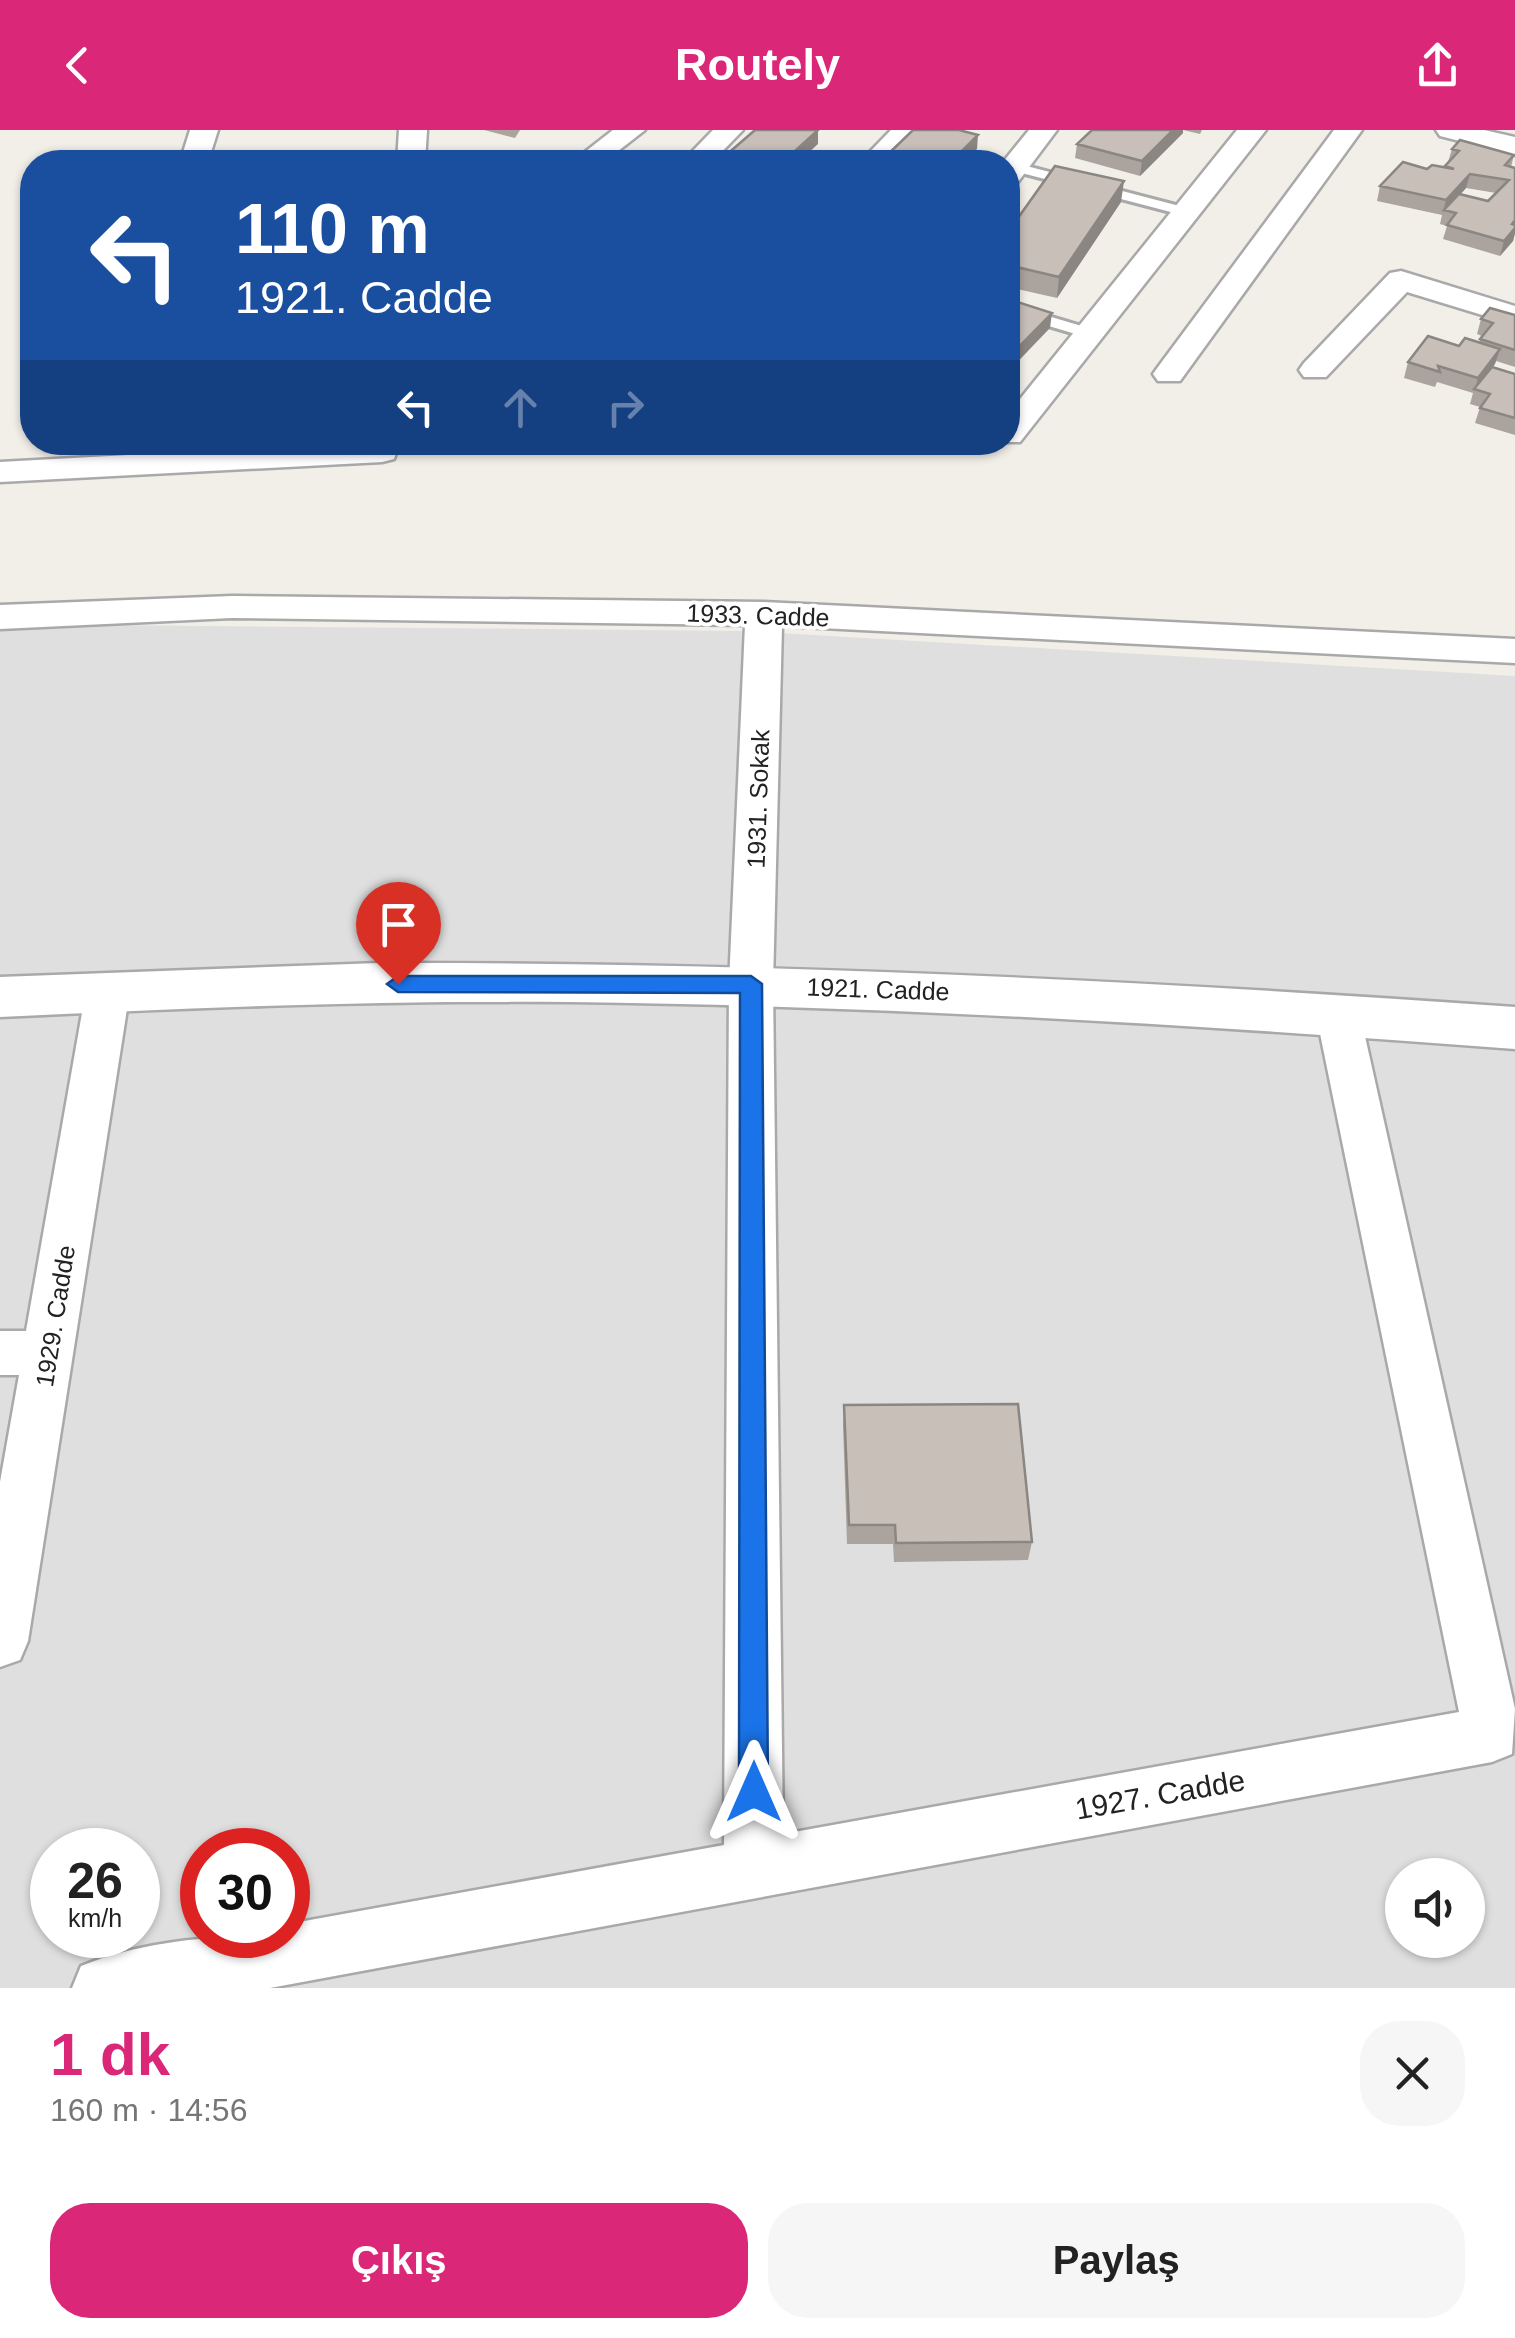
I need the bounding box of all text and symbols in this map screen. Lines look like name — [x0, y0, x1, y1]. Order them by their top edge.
icon: back — [50, 38, 105, 93]
icon: share — [1410, 38, 1465, 93]
text: Routely — [675, 39, 840, 90]
icon: left — [70, 190, 200, 320]
text: 110 m — [235, 190, 430, 268]
text: 1921. Cadde — [235, 272, 493, 323]
icon: left — [388, 380, 443, 435]
icon: ahead — [493, 380, 548, 435]
icon: right — [598, 380, 653, 435]
street label: 1933. Cadde — [686, 599, 830, 631]
street label: 1931. Sokak — [742, 729, 774, 869]
pin — [356, 882, 441, 985]
icon: arrive — [371, 897, 426, 952]
street label: 1921. Cadde — [806, 973, 950, 1005]
street label: 1929. Cadde — [30, 1243, 80, 1389]
position arrow — [702, 1740, 806, 1844]
street label: 1927. Cadde — [1072, 1763, 1247, 1826]
speed limit sign: 30 — [180, 1828, 310, 1958]
text: 26 — [67, 1853, 123, 1909]
map controls — [1385, 1858, 1485, 1958]
button: sound — [1385, 1858, 1485, 1958]
text: km/h — [68, 1904, 122, 1932]
text: 1 dk — [50, 2021, 170, 2088]
button: close — [1360, 2021, 1465, 2126]
text: 160 m · 14:56 — [50, 2092, 247, 2128]
button: Çıkış — [50, 2203, 748, 2318]
button: Paylaş — [768, 2203, 1465, 2318]

